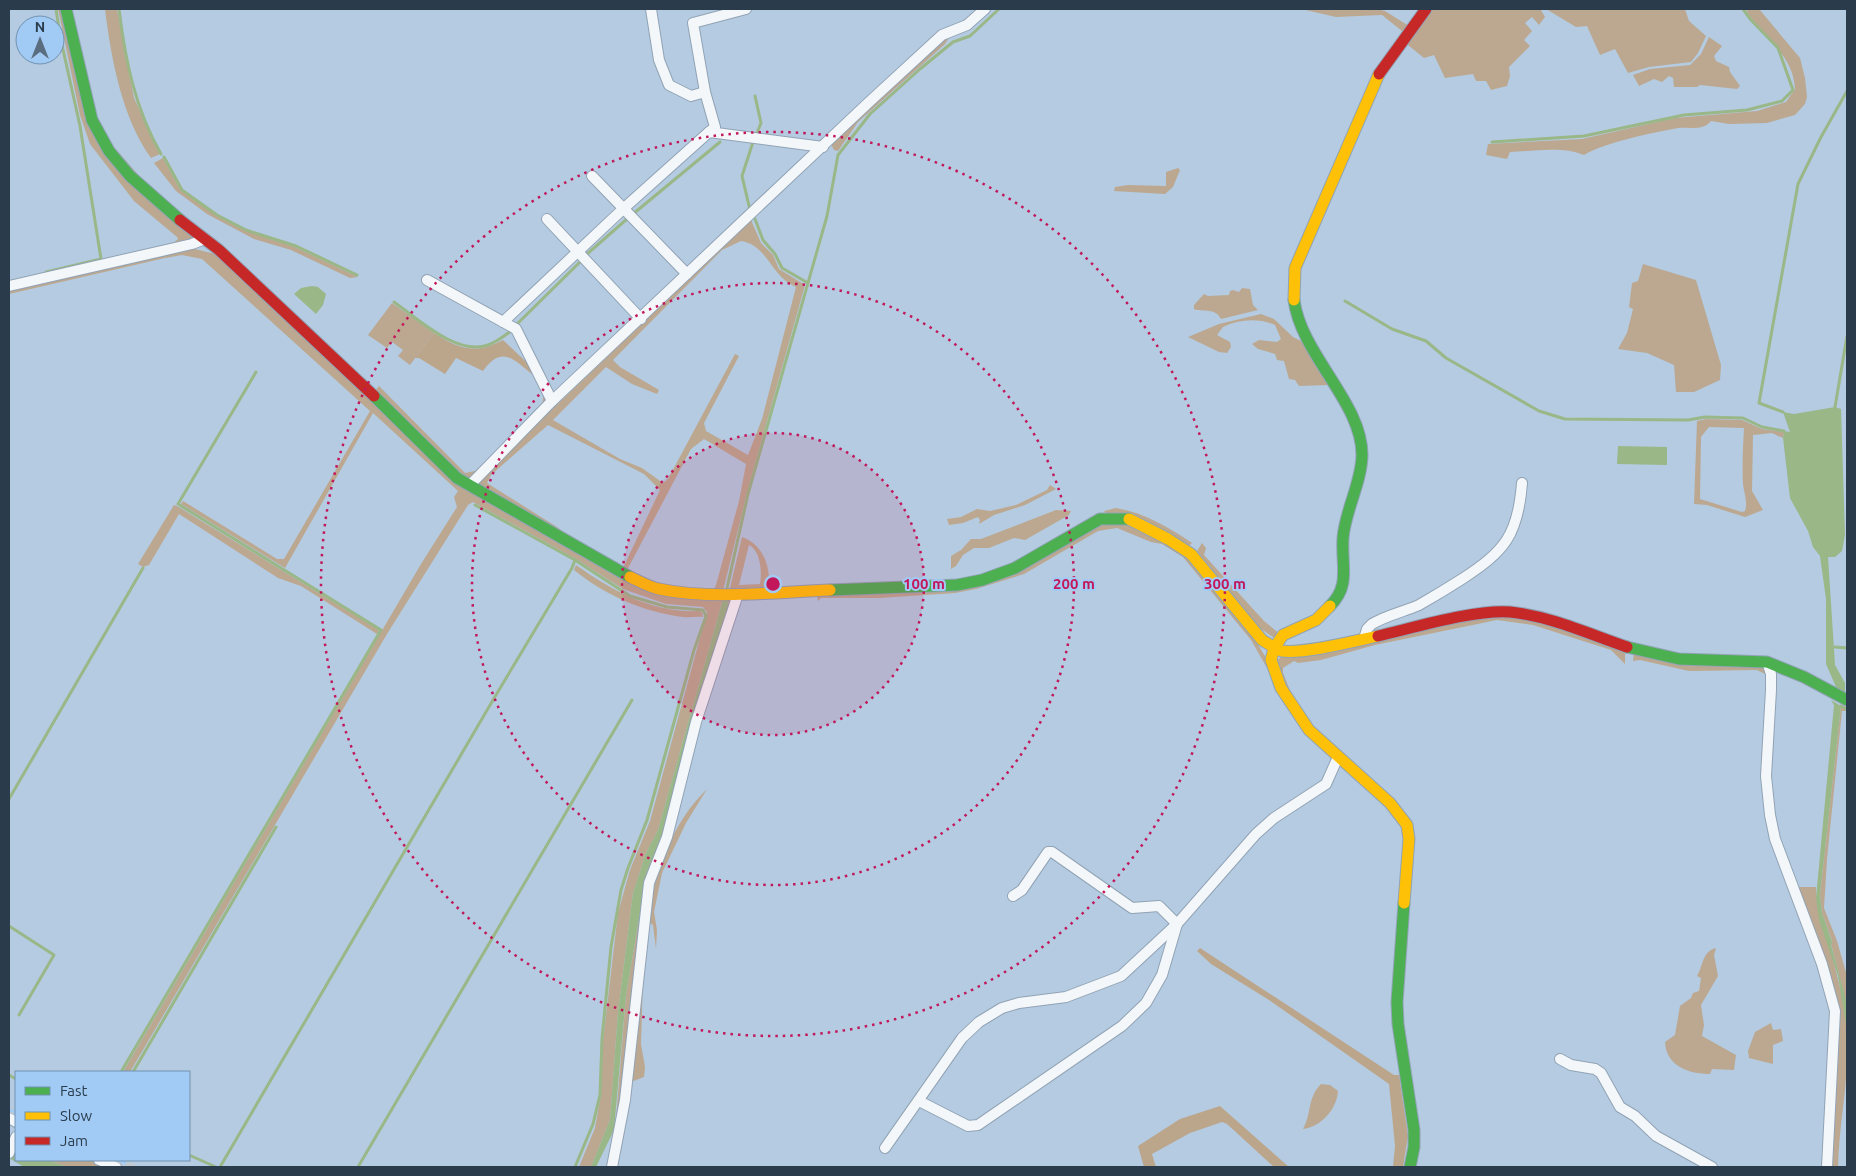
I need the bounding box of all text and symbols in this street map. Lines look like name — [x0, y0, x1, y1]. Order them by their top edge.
north arrow — [15, 15, 65, 65]
text: N — [35, 19, 45, 35]
centre of rings — [764, 575, 782, 593]
text: 100 m — [903, 575, 945, 592]
text: 200 m — [1053, 575, 1095, 592]
text: 300 m — [1204, 575, 1246, 592]
legend — [15, 1071, 190, 1161]
text: Fast — [60, 1082, 88, 1099]
text: Slow — [60, 1107, 93, 1124]
text: Jam — [60, 1132, 88, 1149]

